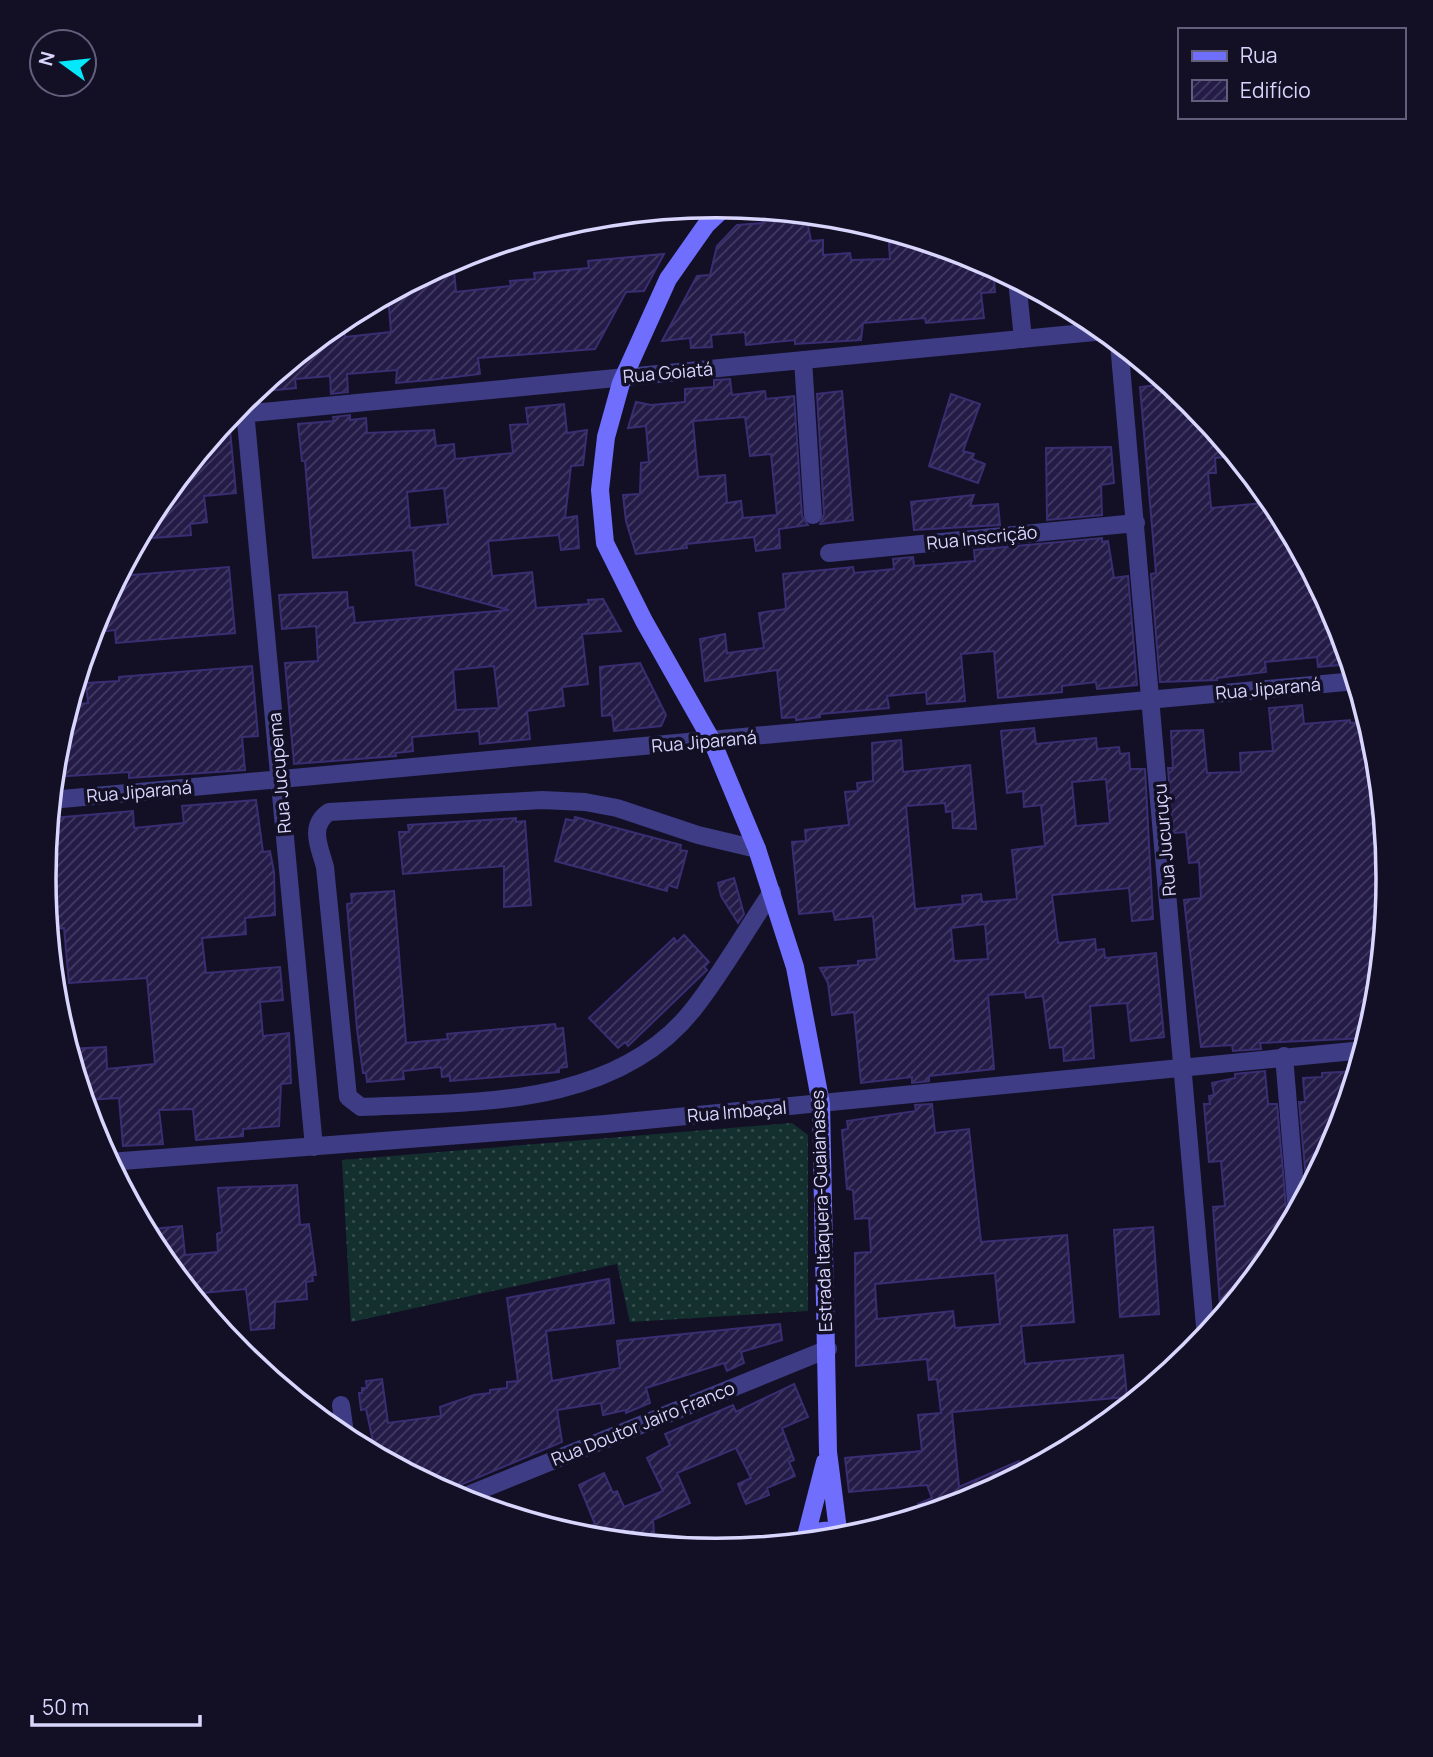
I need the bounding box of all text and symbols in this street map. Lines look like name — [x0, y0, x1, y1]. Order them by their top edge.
north arrow — [28, 28, 98, 98]
legend — [1178, 28, 1405, 119]
text: Rua — [1240, 41, 1277, 69]
text: N — [32, 49, 61, 69]
text: Edifício — [1240, 76, 1311, 104]
street label: Rua Goiatá — [622, 356, 714, 388]
street label: Rua Inscrição — [925, 519, 1038, 555]
street label: Rua Jiparaná — [1214, 671, 1322, 705]
street label: Rua Jucupema — [262, 712, 296, 835]
street label: Rua Jiparaná — [650, 724, 758, 758]
street label: Rua Jiparaná — [85, 774, 193, 808]
street label: Rua Jucuruçu — [1147, 783, 1181, 898]
street label: Estrada Itaquera-Guaianases — [805, 1090, 837, 1332]
street label: Rua Imbaçal — [686, 1095, 788, 1127]
street label: Rua Doutor Jairo Franco — [547, 1375, 738, 1471]
scale bar — [32, 1684, 200, 1728]
text: 50 m — [42, 1693, 89, 1721]

